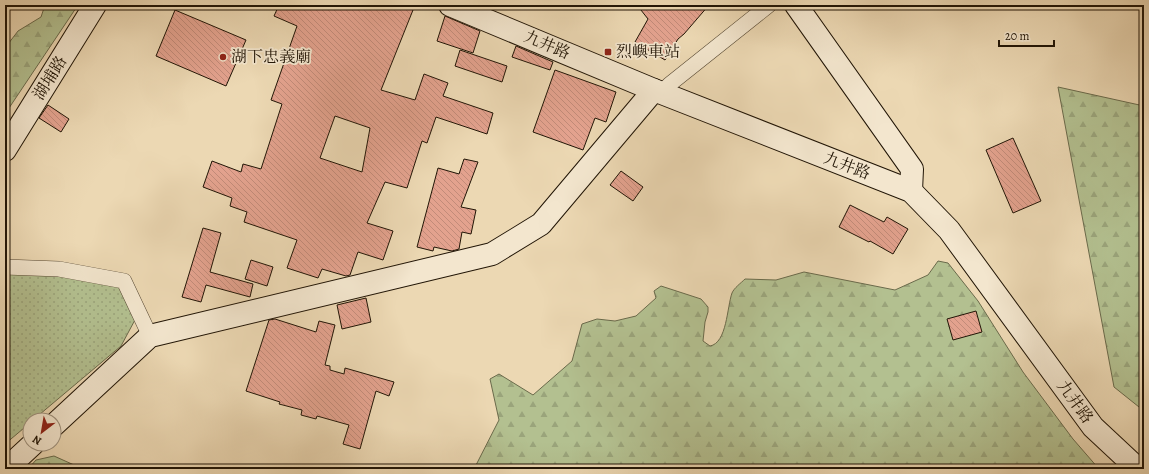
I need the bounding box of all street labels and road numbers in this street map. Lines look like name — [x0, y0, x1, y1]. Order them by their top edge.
street label: 九井路 — [521, 25, 573, 65]
street label: 湖埔路 — [28, 52, 72, 104]
street label: 九井路 — [821, 147, 873, 185]
street label: 九井路 — [1052, 376, 1098, 428]

